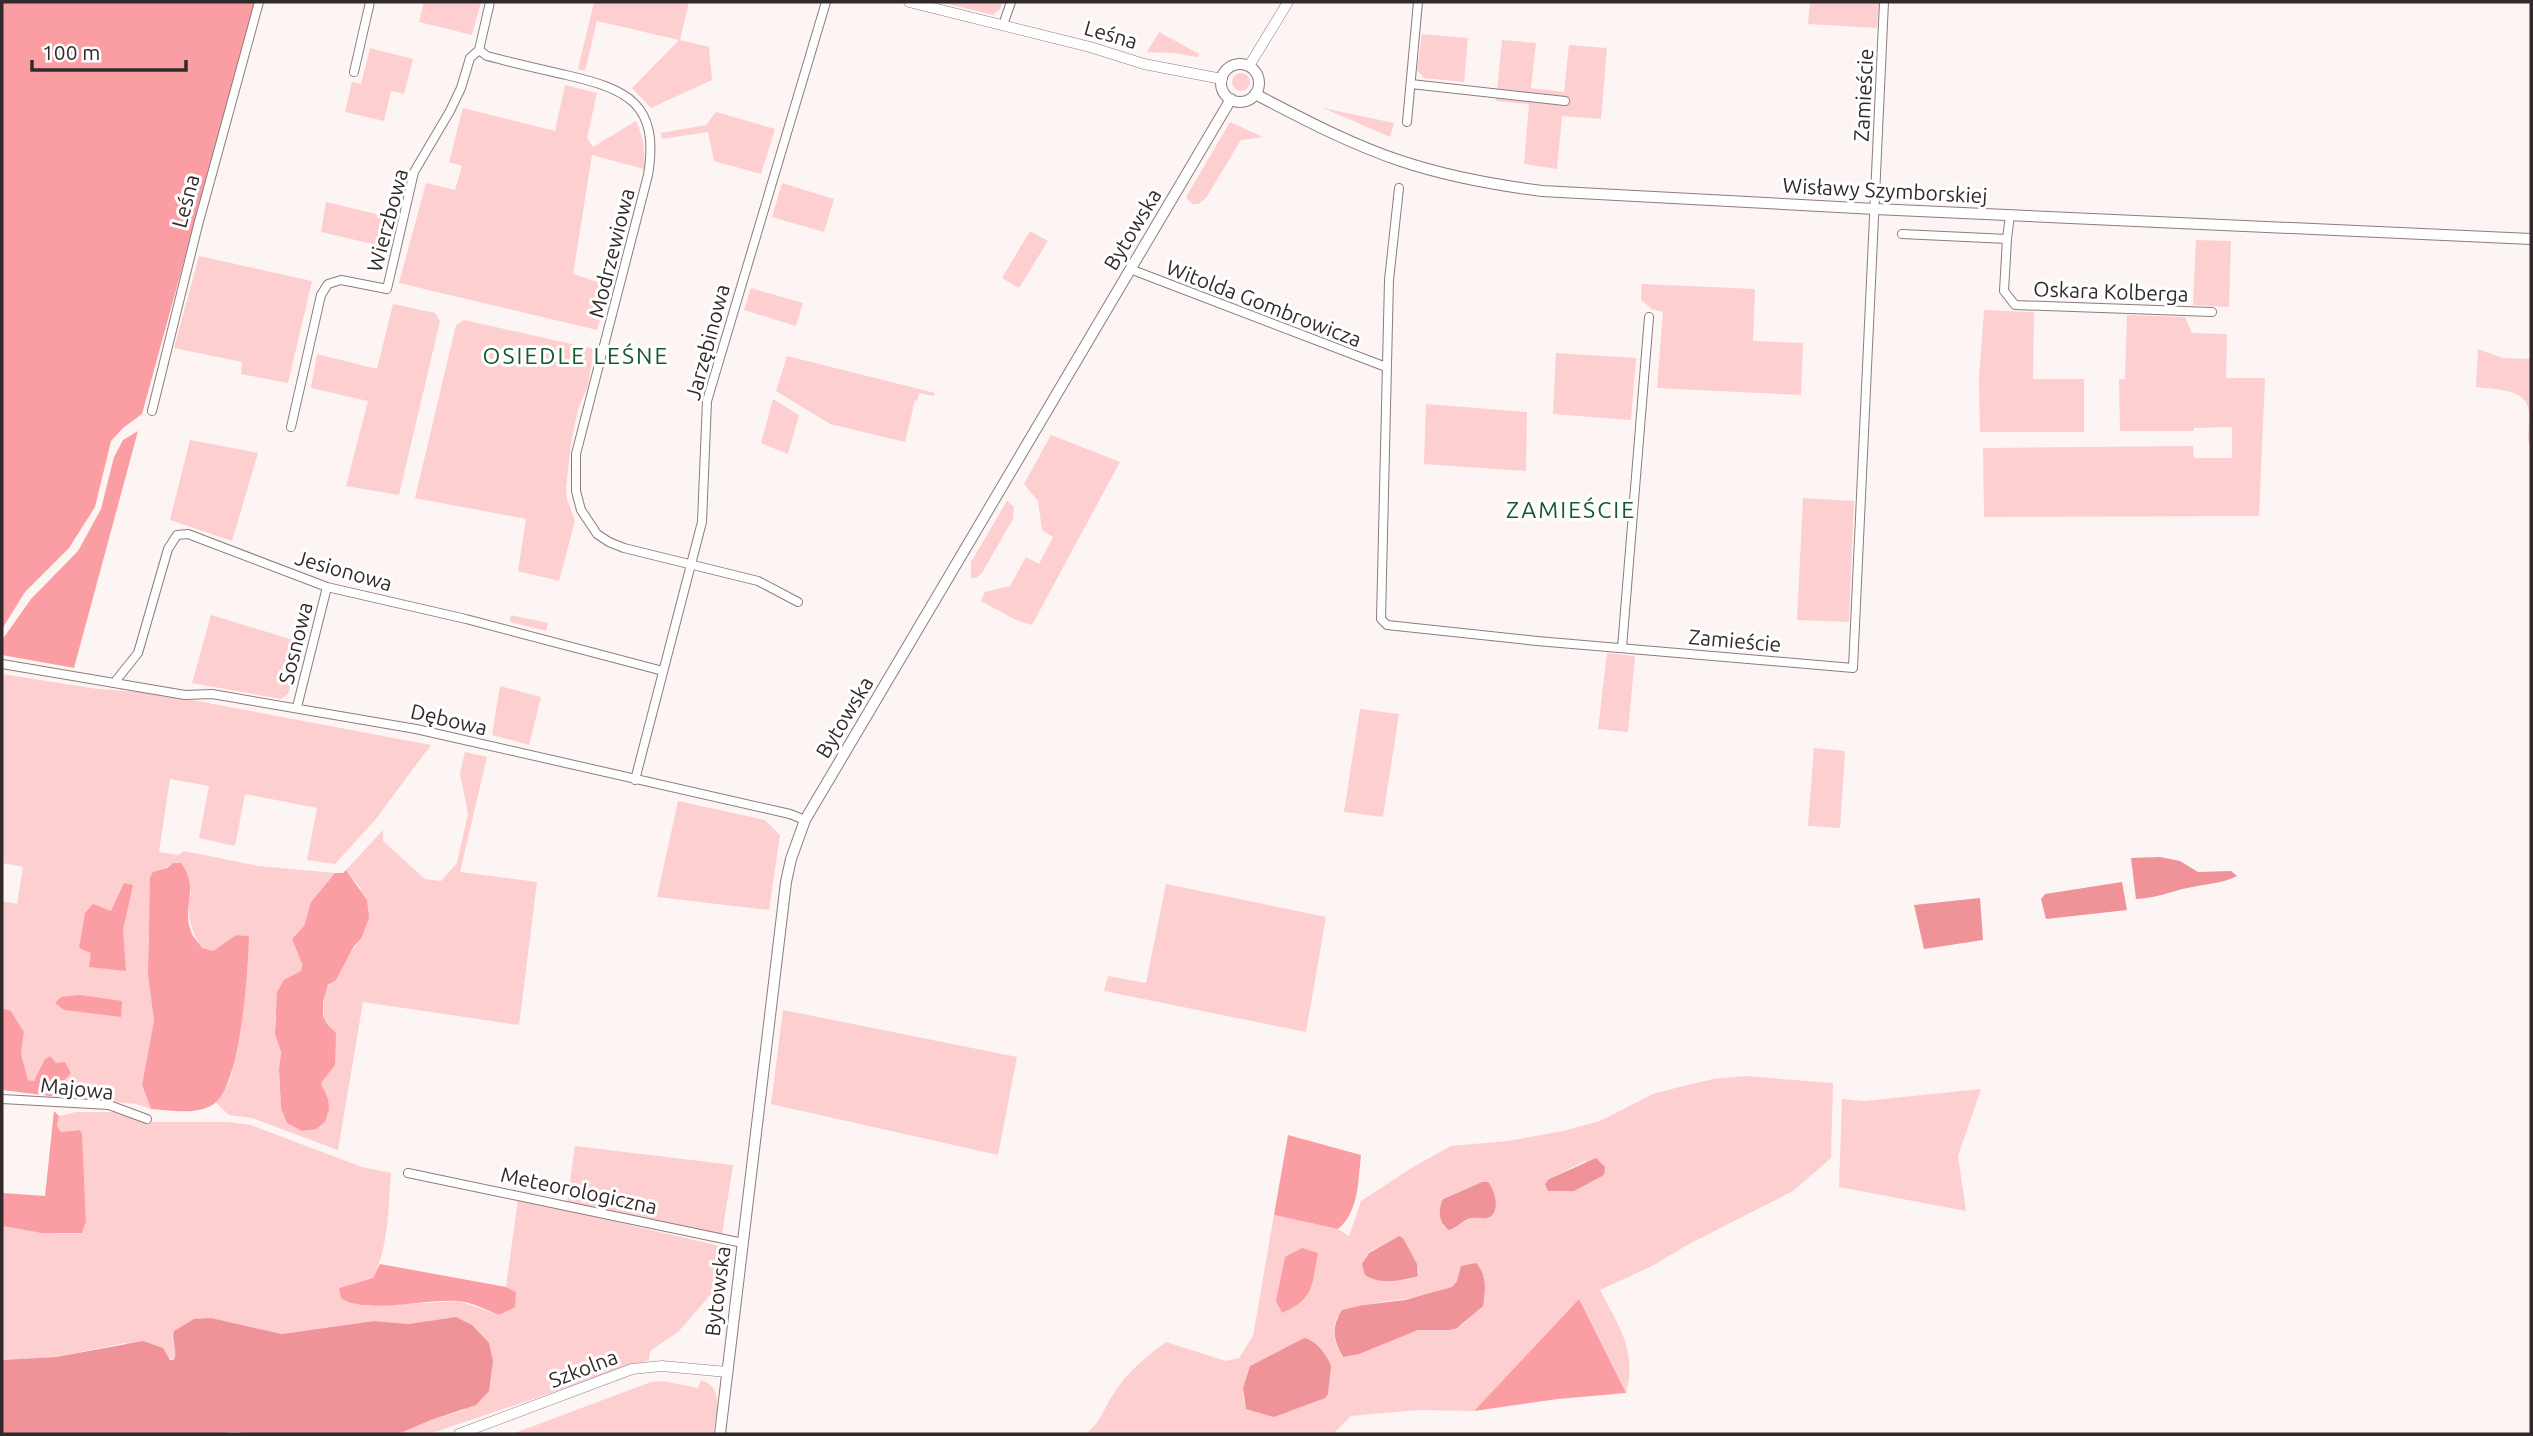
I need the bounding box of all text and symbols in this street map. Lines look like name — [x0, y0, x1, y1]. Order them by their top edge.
street label: Leśna — [1082, 15, 1140, 53]
scale bar — [32, 28, 186, 72]
text: 100 m — [42, 40, 100, 64]
street label: Zamieście — [1849, 48, 1877, 142]
street label: Wierzbowa — [362, 166, 412, 274]
street label: Leśna — [166, 172, 204, 230]
street label: Wisławy Szymborskiej — [1782, 173, 1988, 207]
street label: Bytowska — [1098, 184, 1166, 274]
street label: Modrzewiowa — [583, 186, 639, 320]
street label: Witolda Gombrowicza — [1163, 255, 1365, 351]
street label: Oskara Kolberga — [2033, 276, 2189, 306]
street label: Jarzębinowa — [680, 281, 734, 403]
district label: OSIEDLE LEŚNE — [483, 342, 669, 368]
district label: ZAMIEŚCIE — [1506, 496, 1636, 522]
street label: Jesionowa — [293, 545, 395, 595]
street label: Sosnowa — [273, 599, 317, 687]
street label: Zamieście — [1688, 624, 1782, 656]
street label: Bytowska — [810, 672, 878, 762]
street label: Dębowa — [408, 699, 490, 739]
street label: Majowa — [39, 1072, 115, 1104]
street label: Meteorologiczna — [499, 1162, 659, 1218]
street label: Bytowska — [700, 1245, 734, 1337]
street label: Szkolna — [545, 1344, 621, 1392]

